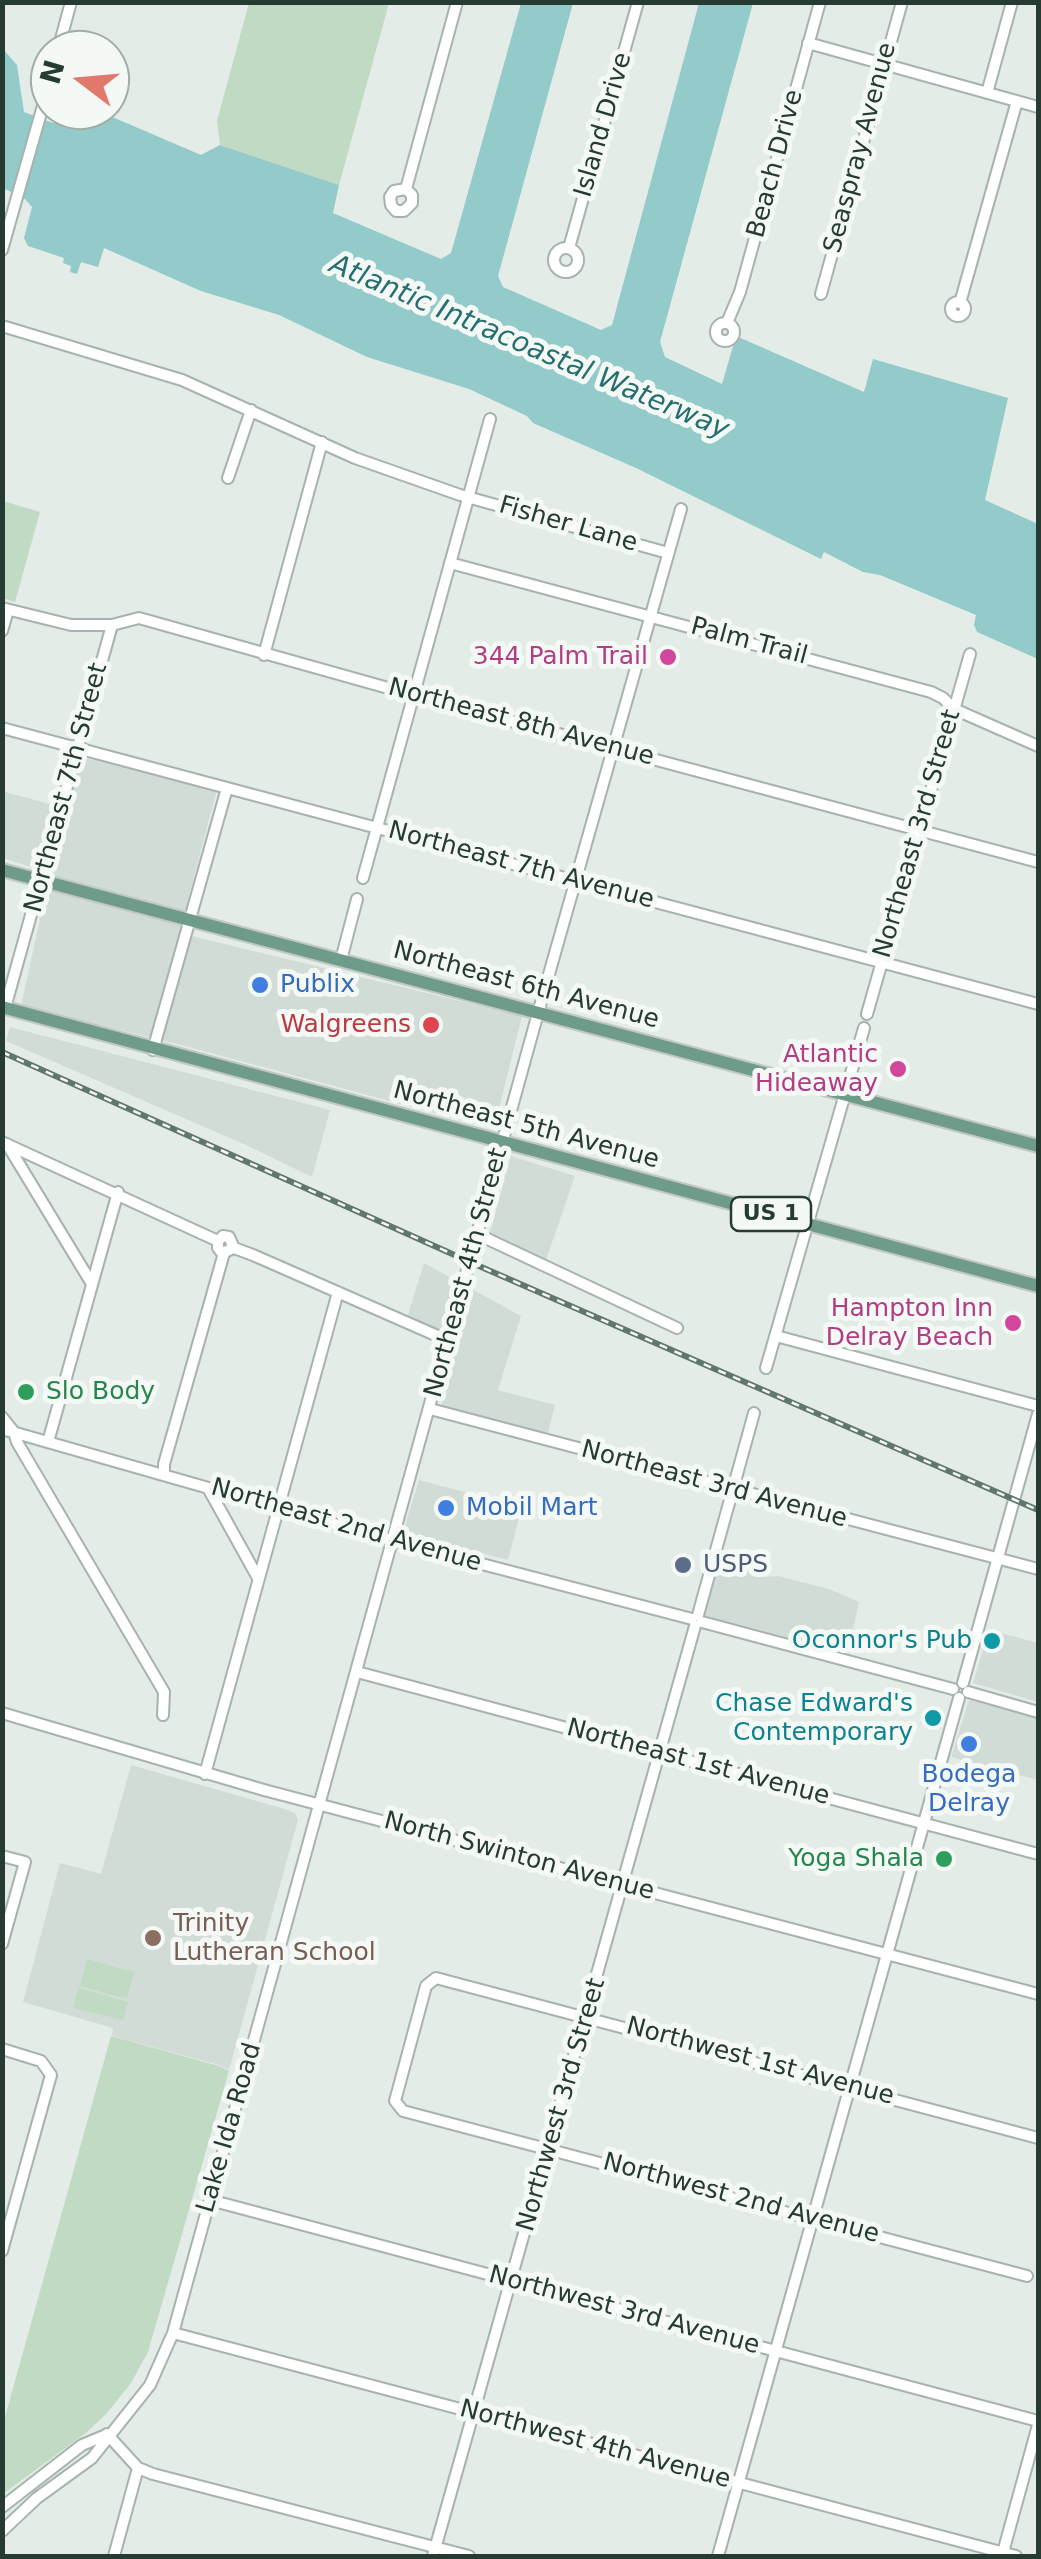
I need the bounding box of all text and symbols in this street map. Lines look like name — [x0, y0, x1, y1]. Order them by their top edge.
north arrow — [30, 30, 130, 130]
street label: Seaspray Avenue — [818, 39, 904, 257]
street label: Island Drive — [569, 49, 639, 201]
text: N — [34, 56, 72, 88]
street label: Beach Drive — [742, 87, 810, 241]
water label: Atlantic Intracoastal Waterway — [324, 248, 734, 448]
street label: Fisher Lane — [495, 491, 641, 559]
street label: Palm Trail — [687, 612, 811, 672]
place label: 344 Palm Trail — [473, 642, 648, 672]
marker: 344 Palm Trail — [657, 646, 679, 668]
street label: Northeast 7th Street — [19, 660, 115, 916]
street label: Northeast 8th Avenue — [385, 673, 657, 773]
street label: Northeast 3rd Street — [868, 706, 968, 962]
street label: Northeast 7th Avenue — [385, 816, 657, 916]
street label: Northeast 6th Avenue — [390, 936, 662, 1036]
place label: Publix — [280, 970, 355, 1000]
marker: Publix — [249, 974, 271, 996]
place label: Walgreens — [280, 1010, 411, 1040]
marker: Walgreens — [420, 1014, 442, 1036]
place label: Atlantic Hideaway — [755, 1040, 878, 1099]
marker: Atlantic Hideaway — [887, 1058, 909, 1080]
street label: Northeast 5th Avenue — [390, 1076, 662, 1176]
street label: Northeast 4th Street — [419, 1145, 515, 1401]
road number: US 1 — [731, 1197, 811, 1231]
place label: Hampton Inn Delray Beach — [826, 1294, 993, 1353]
marker: Hampton Inn Delray Beach — [1002, 1312, 1024, 1334]
place label: Slo Body — [46, 1377, 155, 1407]
marker: Slo Body — [15, 1381, 37, 1403]
street label: Northeast 3rd Avenue — [578, 1435, 850, 1535]
street label: Northeast 2nd Avenue — [207, 1473, 485, 1579]
place label: Mobil Mart — [466, 1493, 598, 1523]
marker: Mobil Mart — [435, 1497, 457, 1519]
place label: USPS — [703, 1550, 768, 1580]
marker: USPS — [672, 1554, 694, 1576]
place label: Oconnor's Pub — [792, 1626, 972, 1656]
marker: Oconnor's Pub — [981, 1630, 1003, 1652]
place label: Chase Edward's Contemporary — [715, 1689, 913, 1748]
marker: Chase Edward's Contemporary — [922, 1707, 944, 1729]
street label: Northeast 1st Avenue — [563, 1713, 833, 1813]
marker: Bodega Delray — [958, 1733, 980, 1755]
place label: Bodega Delray — [922, 1760, 1016, 1819]
street label: North Swinton Avenue — [380, 1806, 658, 1908]
place label: Yoga Shala — [788, 1844, 924, 1874]
marker: Yoga Shala — [933, 1848, 955, 1870]
place label: Trinity Lutheran School — [173, 1909, 376, 1968]
marker: Trinity Lutheran School — [142, 1927, 164, 1949]
street label: Northwest 3rd Street — [511, 1975, 613, 2235]
street label: Northwest 1st Avenue — [623, 2012, 897, 2112]
street label: Lake Ida Road — [191, 2040, 269, 2216]
street label: Northwest 2nd Avenue — [599, 2148, 883, 2250]
street label: Northwest 3rd Avenue — [485, 2260, 763, 2362]
street label: Northwest 4th Avenue — [456, 2394, 734, 2496]

